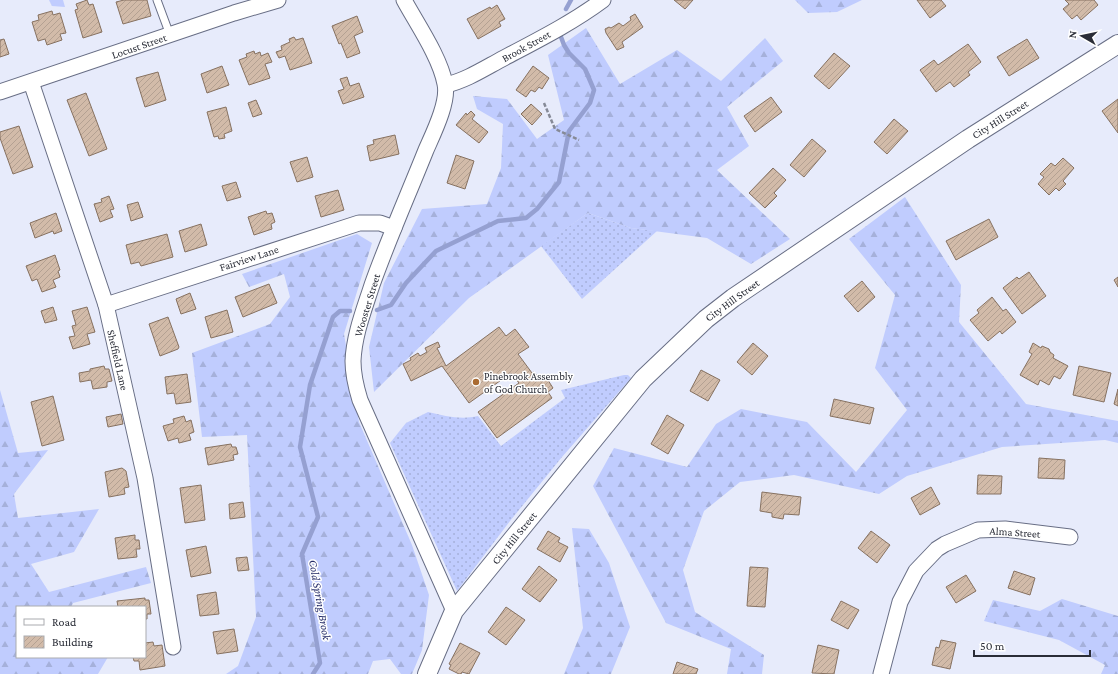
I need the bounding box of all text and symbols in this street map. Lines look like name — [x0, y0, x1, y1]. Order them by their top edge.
north arrow — [1062, 16, 1102, 56]
street label: Brook Street — [500, 28, 553, 64]
text: N — [1066, 29, 1079, 39]
street label: Locust Street — [110, 31, 168, 61]
street label: City Hill Street — [970, 97, 1031, 142]
street label: Fairview Lane — [218, 243, 280, 273]
street label: Wooster Street — [352, 272, 382, 338]
street label: City Hill Street — [703, 276, 762, 324]
street label: Sheffield Lane — [105, 328, 131, 392]
place label: Pinebrook Assembly of God Church — [484, 370, 574, 395]
marker: Pinebrook Assembly of God Church — [471, 377, 481, 387]
street label: City Hill Street — [489, 509, 540, 567]
street label: Alma Street — [989, 524, 1041, 540]
water label: Cold Spring Brook — [306, 559, 334, 642]
legend — [16, 606, 146, 658]
text: Road — [52, 615, 77, 629]
scale bar — [974, 632, 1090, 658]
text: Building — [52, 635, 93, 649]
text: 50 m — [980, 639, 1005, 653]

